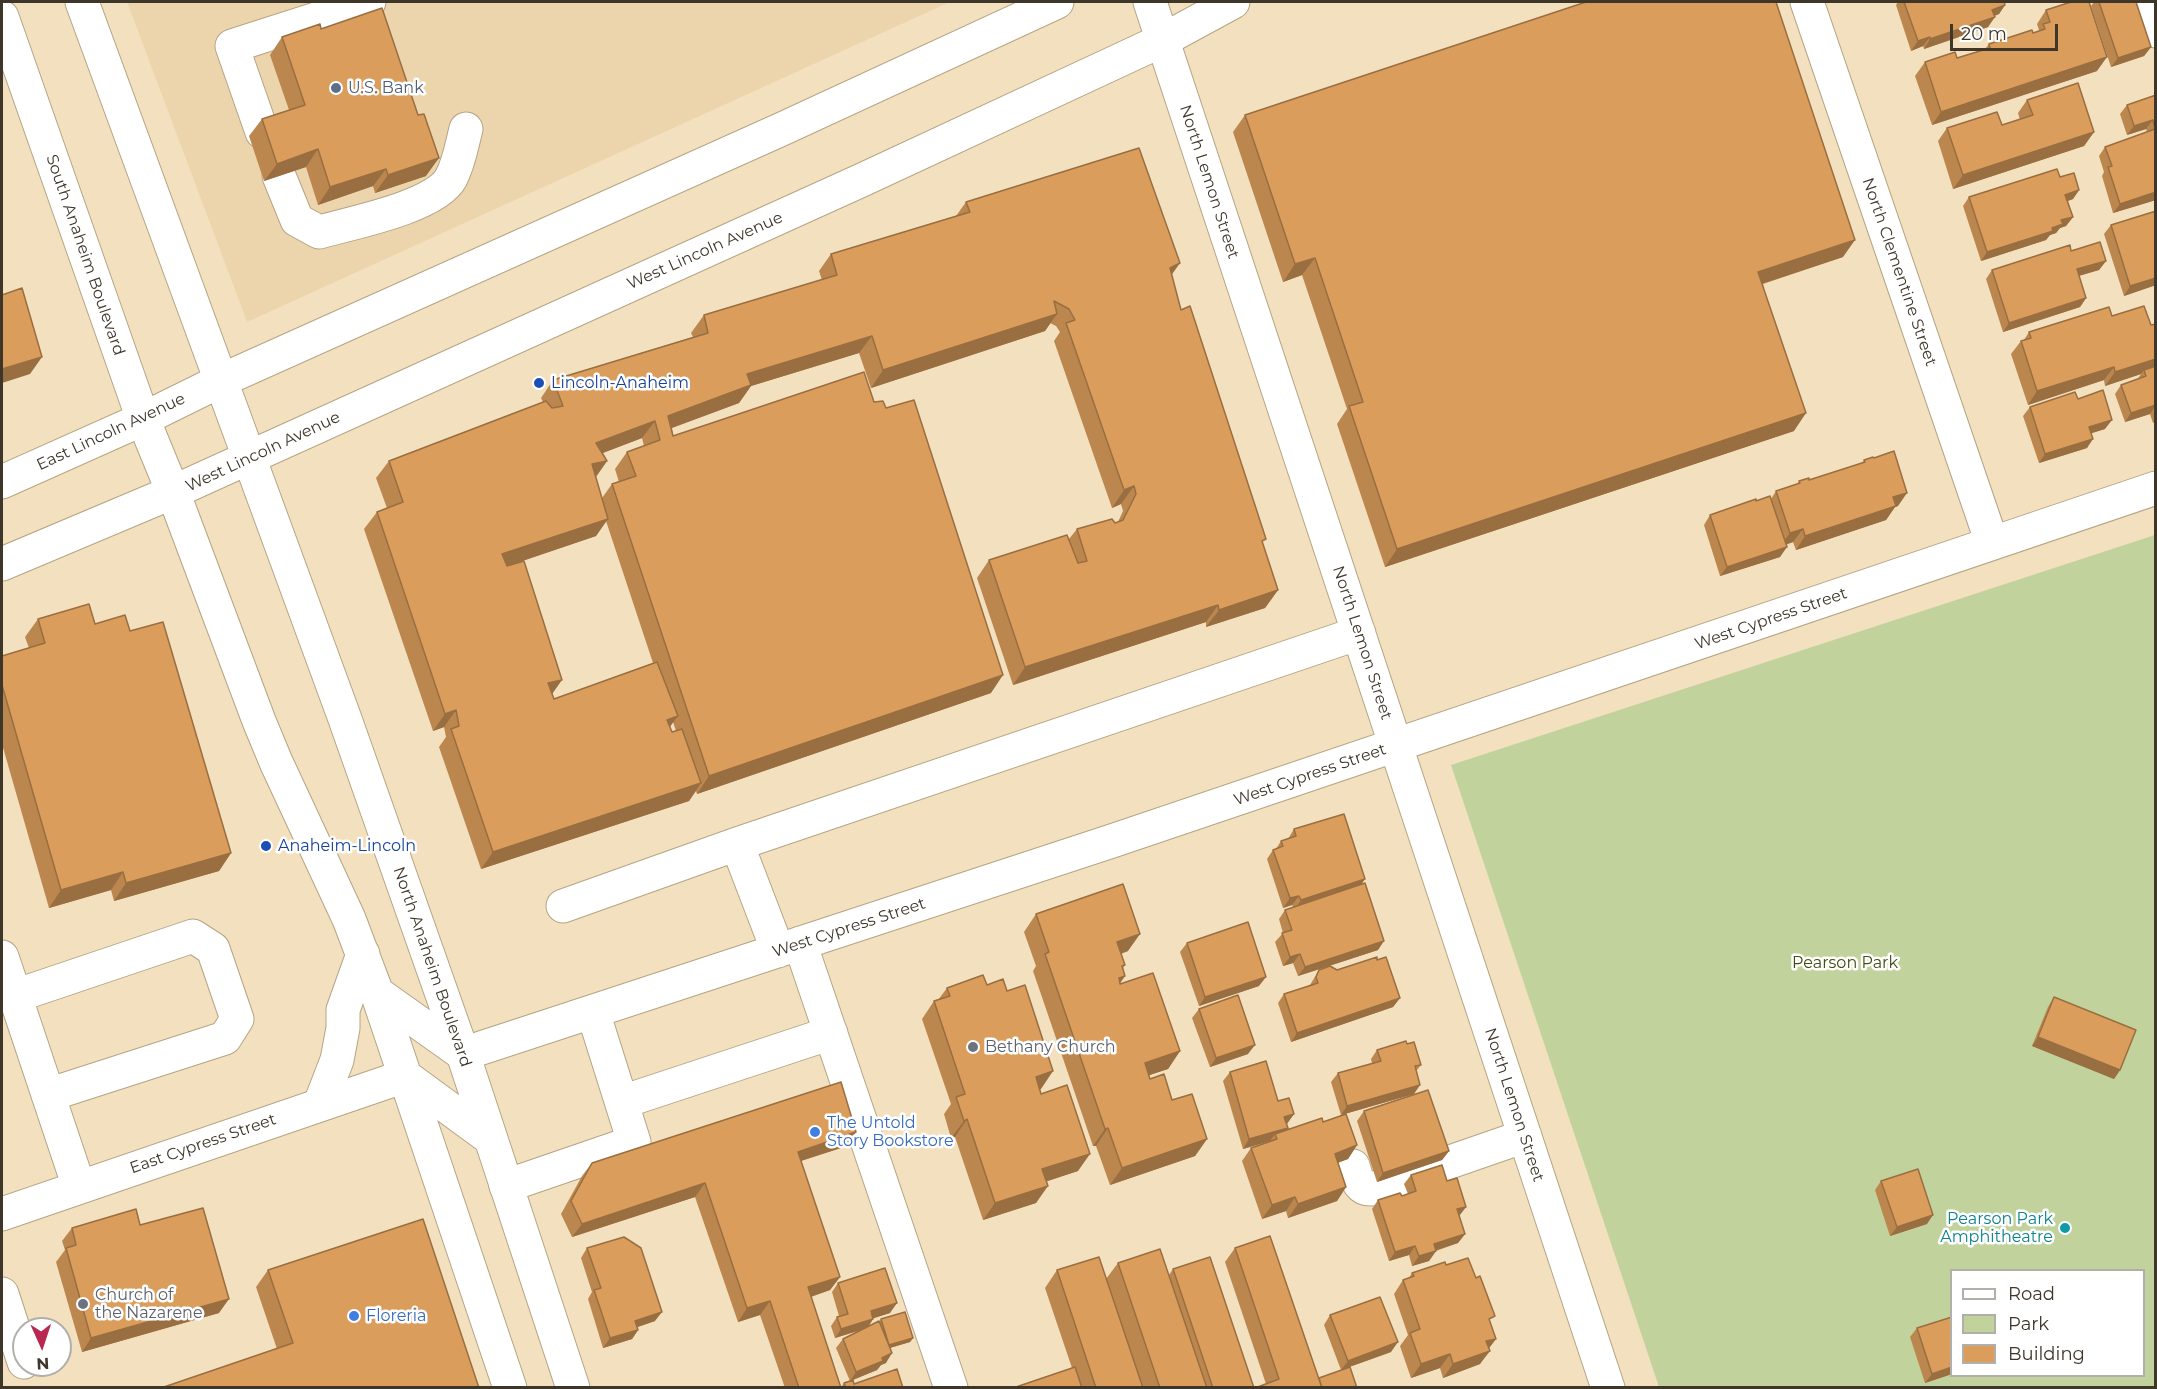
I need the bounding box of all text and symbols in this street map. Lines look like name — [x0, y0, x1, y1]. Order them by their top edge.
scale bar — [1953, 12, 2061, 50]
text: 20 m — [1961, 23, 2007, 45]
place label: U.S. Bank — [348, 78, 424, 98]
marker: U.S. Bank — [329, 81, 343, 95]
street label: North Lemon Street — [1175, 103, 1243, 261]
street label: South Anaheim Boulevard — [42, 152, 128, 358]
street label: North Clementine Street — [1858, 175, 1940, 369]
street label: West Lincoln Avenue — [624, 208, 786, 294]
place label: Lincoln-Anaheim — [551, 373, 689, 393]
marker: Lincoln-Anaheim — [532, 376, 546, 390]
street label: East Lincoln Avenue — [34, 389, 188, 475]
street label: West Lincoln Avenue — [183, 408, 343, 496]
street label: North Lemon Street — [1328, 564, 1396, 722]
street label: West Cypress Street — [1692, 584, 1850, 654]
street label: West Cypress Street — [1231, 740, 1389, 810]
place label: Anaheim-Lincoln — [278, 836, 416, 856]
marker: Anaheim-Lincoln — [259, 839, 273, 853]
street label: North Anaheim Boulevard — [389, 864, 475, 1070]
street label: West Cypress Street — [770, 894, 928, 962]
park label: Pearson Park — [1792, 953, 1898, 973]
street label: North Lemon Street — [1480, 1026, 1548, 1184]
place label: Bethany Church — [985, 1037, 1116, 1057]
marker: Bethany Church — [966, 1040, 980, 1054]
street label: East Cypress Street — [127, 1110, 279, 1178]
place label: The Untold Story Bookstore — [827, 1113, 954, 1151]
marker: The Untold Story Bookstore — [808, 1125, 822, 1139]
place label: Pearson Park Amphitheatre — [1940, 1209, 2053, 1247]
marker: Pearson Park Amphitheatre — [2058, 1221, 2072, 1235]
legend — [1950, 1269, 2145, 1377]
text: Road — [2008, 1283, 2055, 1305]
place label: Church of the Nazarene — [95, 1285, 203, 1323]
marker: Church of the Nazarene — [76, 1297, 90, 1311]
place label: Floreria — [366, 1306, 426, 1326]
marker: Floreria — [347, 1309, 361, 1323]
text: Park — [2008, 1313, 2049, 1335]
north arrow — [12, 1317, 72, 1377]
text: Building — [2008, 1343, 2085, 1365]
text: N — [36, 1354, 50, 1373]

